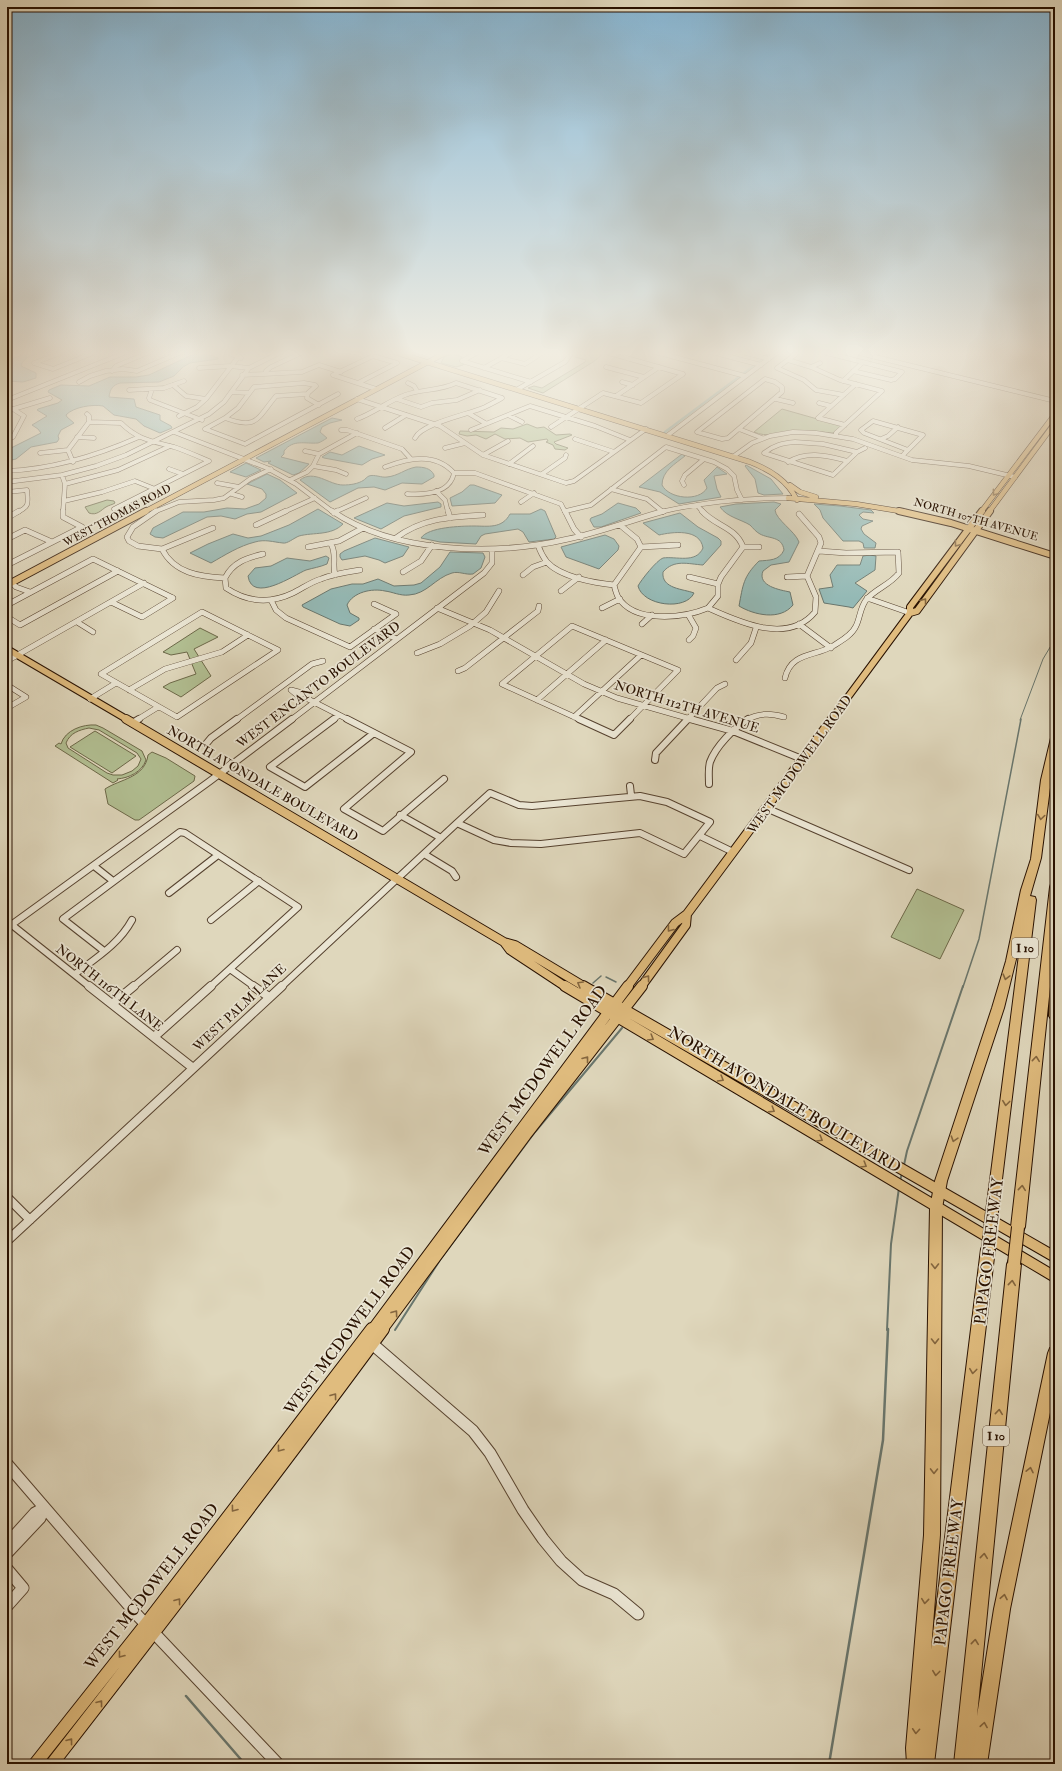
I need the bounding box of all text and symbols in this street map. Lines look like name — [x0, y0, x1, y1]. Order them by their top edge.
street label: WEST THOMAS ROAD — [60, 481, 173, 550]
one-way arrow — [993, 488, 1000, 495]
street label: NORTH 107TH AVENUE — [912, 495, 1040, 543]
one-way arrow — [955, 539, 962, 546]
one-way arrow — [919, 599, 926, 606]
street label: WEST ENCANTO BOULEVARD — [233, 618, 404, 752]
street label: NORTH 112TH AVENUE — [612, 677, 761, 737]
street label: WEST MCDOWELL ROAD — [744, 692, 855, 838]
street label: NORTH AVONDALE BOULEVARD — [164, 722, 361, 845]
one-way arrow — [1037, 814, 1046, 821]
one-way arrow — [668, 925, 675, 932]
road number: I 10 — [1012, 938, 1038, 958]
street label: NORTH 116TH LANE — [53, 941, 166, 1035]
street label: WEST PALM LANE — [189, 960, 290, 1056]
one-way arrow — [1003, 974, 1011, 981]
one-way arrow — [642, 976, 649, 983]
street label: WEST MCDOWELL ROAD — [474, 981, 611, 1161]
one-way arrow — [577, 981, 584, 988]
street label: NORTH AVONDALE BOULEVARD — [664, 1022, 905, 1177]
one-way arrow — [647, 1033, 654, 1040]
one-way arrow — [581, 1056, 588, 1063]
one-way arrow — [1031, 1056, 1040, 1062]
one-way arrow — [717, 1074, 724, 1082]
one-way arrow — [1002, 1100, 1011, 1107]
one-way arrow — [768, 1105, 775, 1112]
one-way arrow — [816, 1134, 823, 1141]
one-way arrow — [950, 1135, 959, 1142]
one-way arrow — [860, 1161, 867, 1168]
street label: PAPAGO FREEWAY — [970, 1175, 1008, 1326]
one-way arrow — [1018, 1185, 1027, 1191]
street label: WEST MCDOWELL ROAD — [279, 1242, 420, 1420]
one-way arrow — [931, 1263, 939, 1269]
one-way arrow — [1008, 1280, 1017, 1286]
one-way arrow — [390, 1311, 397, 1318]
one-way arrow — [931, 1338, 939, 1344]
one-way arrow — [969, 1368, 978, 1374]
one-way arrow — [329, 1393, 336, 1400]
one-way arrow — [994, 1409, 1003, 1415]
road number: I 10 — [983, 1426, 1009, 1446]
one-way arrow — [278, 1444, 285, 1451]
one-way arrow — [1025, 1466, 1033, 1473]
one-way arrow — [930, 1468, 938, 1474]
street label: PAPAGO FREEWAY — [930, 1496, 968, 1647]
street label: WEST MCDOWELL ROAD — [80, 1499, 223, 1675]
one-way arrow — [232, 1504, 239, 1511]
one-way arrow — [979, 1553, 988, 1559]
one-way arrow — [1000, 1594, 1008, 1600]
one-way arrow — [921, 1598, 930, 1604]
one-way arrow — [173, 1599, 180, 1606]
one-way arrow — [971, 1639, 980, 1645]
one-way arrow — [119, 1650, 126, 1657]
one-way arrow — [932, 1670, 941, 1676]
one-way arrow — [95, 1701, 102, 1708]
one-way arrow — [979, 1722, 988, 1729]
one-way arrow — [911, 1728, 920, 1734]
one-way arrow — [65, 1739, 72, 1746]

